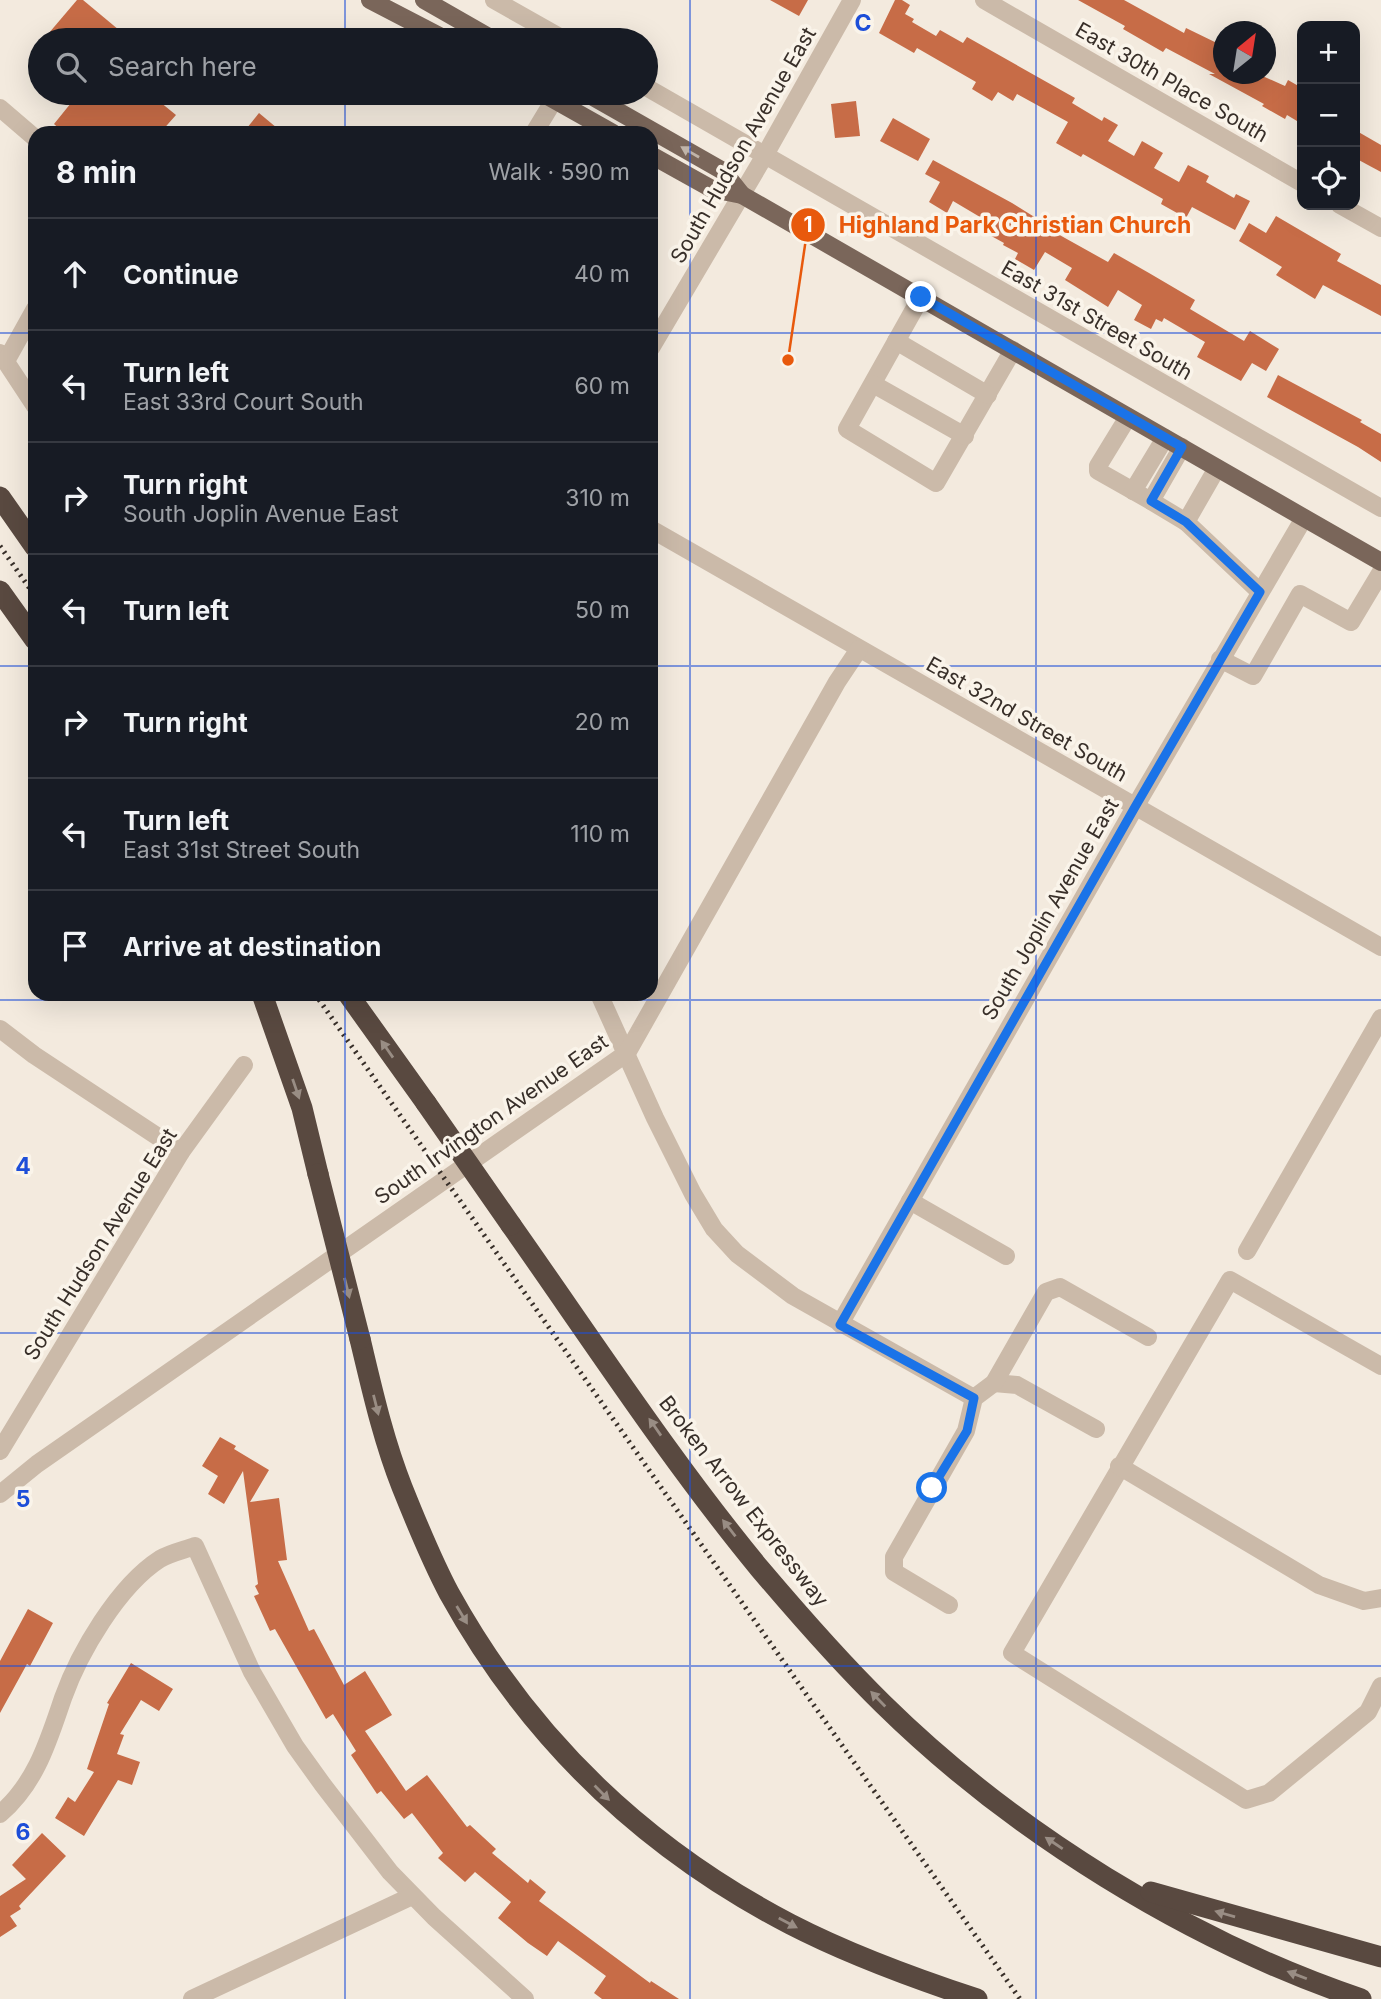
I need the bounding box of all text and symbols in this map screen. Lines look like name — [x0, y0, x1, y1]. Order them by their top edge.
text: C — [854, 9, 872, 37]
street label: East 30th Place South — [1071, 17, 1273, 147]
north arrow — [1213, 21, 1276, 84]
map controls — [1297, 21, 1360, 210]
button: + — [1297, 21, 1360, 84]
street label: South Hudson Avenue East — [665, 22, 821, 268]
search box — [28, 28, 658, 105]
icon: search — [52, 48, 90, 86]
text: Search here — [108, 51, 257, 82]
button: − — [1297, 84, 1360, 147]
one-way arrow — [681, 146, 700, 158]
button: locate — [1297, 147, 1360, 210]
text: 8 min — [56, 154, 137, 190]
text: Walk · 590 m — [488, 158, 630, 186]
callout: Highland Park Christian Church — [790, 203, 1206, 247]
text: Highland Park Christian Church — [839, 211, 1191, 239]
text: 1 — [803, 212, 813, 237]
icon: ahead — [56, 255, 94, 293]
street label: East 31st Street South — [997, 255, 1197, 385]
text: Continue — [123, 259, 239, 290]
text: 40 m — [574, 260, 630, 288]
route end — [905, 281, 936, 312]
text: Turn left — [123, 357, 229, 388]
icon: left — [56, 367, 94, 405]
text: 60 m — [575, 372, 630, 400]
text: East 33rd Court South — [123, 388, 364, 416]
text: Turn right — [123, 469, 248, 500]
icon: right — [56, 479, 94, 517]
text: 310 m — [565, 484, 630, 512]
text: South Joplin Avenue East — [123, 500, 399, 528]
icon: left — [56, 591, 94, 629]
text: Turn left — [123, 595, 229, 626]
text: 50 m — [575, 596, 630, 624]
street label: East 32nd Street South — [922, 651, 1132, 787]
icon: right — [56, 703, 94, 741]
text: Turn right — [123, 707, 248, 738]
text: 20 m — [575, 708, 630, 736]
street label: South Joplin Avenue East — [976, 794, 1124, 1024]
text: Turn left — [123, 805, 229, 836]
icon: left — [56, 815, 94, 853]
text: 110 m — [570, 820, 630, 848]
text: East 31st Street South — [123, 836, 360, 864]
icon: arrive — [56, 927, 94, 965]
text: Arrive at destination — [123, 931, 382, 962]
street label: South Irvington Avenue East — [369, 1029, 613, 1209]
one-way arrow — [380, 1039, 394, 1058]
one-way arrow — [291, 1078, 302, 1099]
street label: South Hudson Avenue East — [18, 1123, 182, 1365]
text: 4 — [15, 1152, 31, 1180]
one-way arrow — [342, 1277, 353, 1299]
street label: Broken Arrow Expressway — [654, 1391, 834, 1611]
one-way arrow — [371, 1394, 382, 1416]
one-way arrow — [648, 1418, 662, 1436]
route start — [916, 1472, 947, 1503]
text: 5 — [16, 1485, 30, 1513]
one-way arrow — [721, 1519, 736, 1537]
one-way arrow — [456, 1605, 469, 1624]
one-way arrow — [871, 1691, 887, 1708]
one-way arrow — [594, 1785, 611, 1802]
text: 6 — [16, 1818, 30, 1846]
one-way arrow — [1044, 1837, 1063, 1850]
one-way arrow — [1214, 1909, 1235, 1919]
one-way arrow — [779, 1917, 798, 1929]
one-way arrow — [1286, 1969, 1307, 1980]

